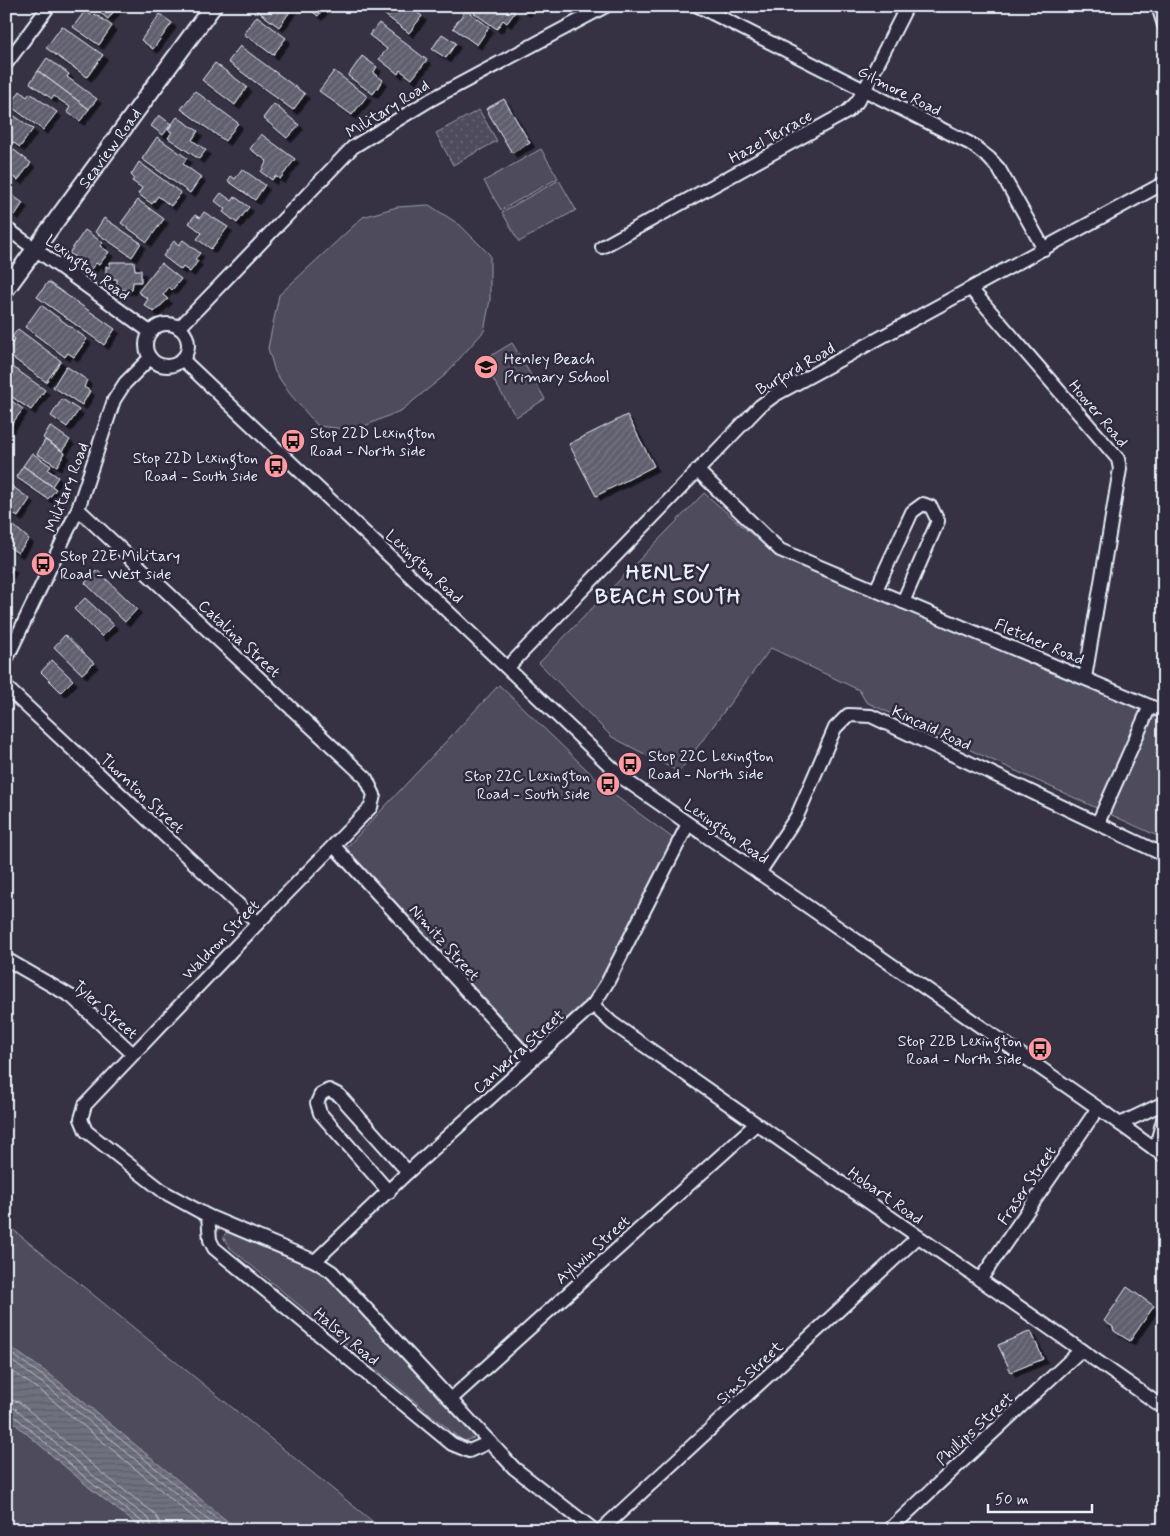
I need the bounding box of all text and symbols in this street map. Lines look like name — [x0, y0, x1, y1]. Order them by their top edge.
street label: Gilmore Road — [854, 61, 945, 121]
street label: Military Road — [342, 75, 434, 143]
street label: Seaview Road — [74, 104, 147, 193]
street label: Hazel Terrace — [725, 106, 816, 169]
street label: Lexington Road — [40, 230, 134, 307]
street label: Burford Road — [752, 338, 840, 402]
place label: Henley Beach Primary School — [504, 349, 610, 388]
school or university icon: Henley Beach Primary School — [473, 354, 499, 380]
street label: Hoover Road — [1063, 376, 1132, 452]
place label: Stop 22D Lexington Road - North side — [310, 423, 435, 462]
bus stop icon: Stop 22D Lexington Road - North side — [280, 428, 306, 454]
street label: Military Road — [41, 440, 94, 535]
place label: Stop 22D Lexington Road - South side — [133, 448, 258, 487]
bus stop icon: Stop 22D Lexington Road - South side — [263, 453, 289, 479]
street label: Lexington Road — [380, 525, 468, 610]
place label: Stop 22E Military Road - West side — [60, 546, 180, 585]
bus stop icon: Stop 22E Military Road - West side — [30, 551, 56, 577]
district label: HENLEY BEACH SOUTH — [595, 559, 741, 611]
street label: Catalina Street — [193, 595, 285, 683]
street label: Fletcher Road — [991, 614, 1087, 671]
street label: Kincaid Road — [888, 701, 974, 756]
place label: Stop 22C Lexington Road - North side — [648, 746, 774, 785]
street label: Thornton Street — [95, 750, 189, 839]
bus stop icon: Stop 22C Lexington Road - North side — [617, 751, 643, 777]
place label: Stop 22C Lexington Road - South side — [464, 766, 590, 805]
bus stop icon: Stop 22C Lexington Road - South side — [595, 771, 621, 797]
street label: Lexington Road — [679, 795, 773, 870]
street label: Waldron Street — [178, 896, 265, 985]
street label: Nimitz Street — [404, 900, 484, 986]
street label: Tyler Street — [68, 976, 142, 1044]
street label: Canberra Street — [469, 1005, 570, 1099]
place label: Stop 22B Lexington Road - North side — [898, 1031, 1022, 1070]
bus stop icon: Stop 22B Lexington Road - North side — [1027, 1036, 1053, 1062]
street label: Fraser Street — [993, 1142, 1061, 1229]
street label: Hobart Road — [843, 1163, 927, 1230]
street label: Aylwin Street — [551, 1211, 635, 1289]
street label: Halsey Road — [309, 1303, 383, 1371]
street label: Sims Street — [712, 1336, 788, 1409]
street label: Phillips Street — [932, 1387, 1019, 1470]
scale bar — [988, 1481, 1091, 1513]
text: 50 m — [995, 1490, 1029, 1510]

